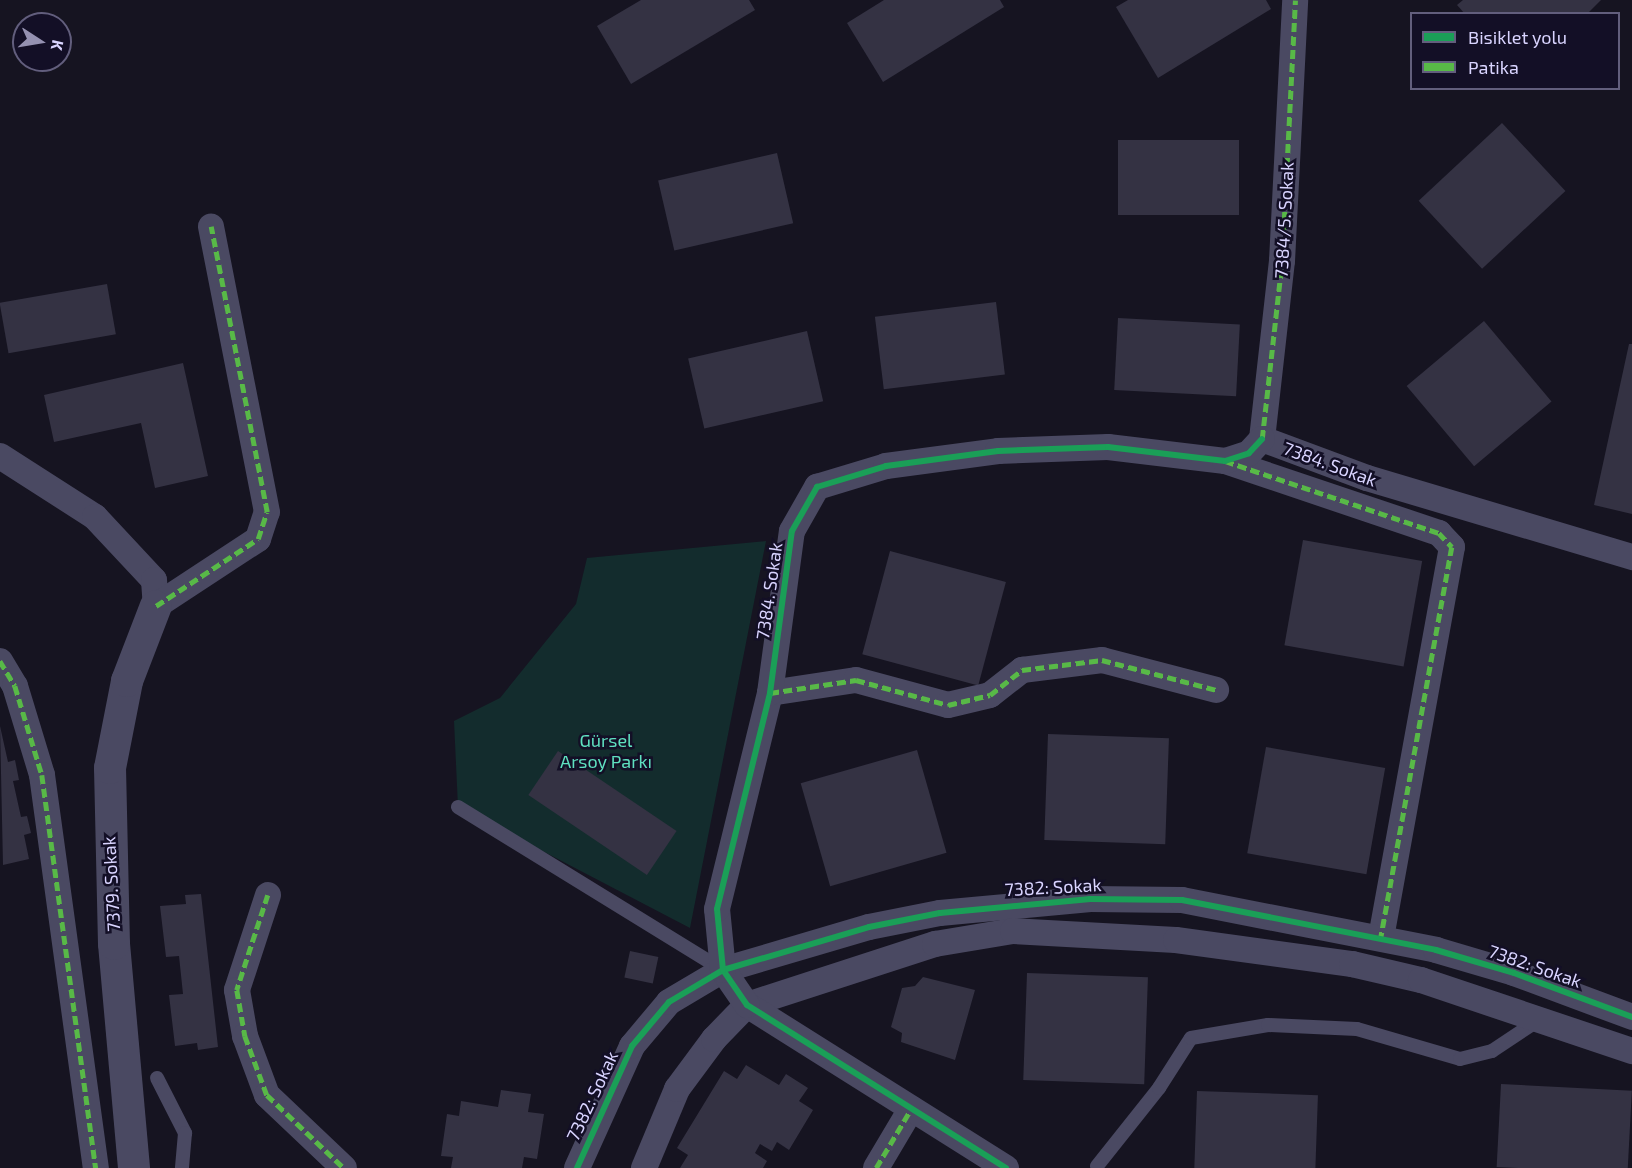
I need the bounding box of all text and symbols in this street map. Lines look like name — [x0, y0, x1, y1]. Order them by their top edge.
north arrow — [12, 12, 72, 72]
legend — [1410, 12, 1620, 90]
text: Bisiklet yolu — [1468, 26, 1567, 48]
text: K — [48, 38, 68, 52]
text: Patika — [1468, 56, 1519, 78]
street label: 7384/5. Sokak — [1270, 161, 1298, 279]
street label: 7384. Sokak — [1280, 437, 1380, 491]
street label: 7384. Sokak — [751, 541, 787, 641]
park label: Gürsel Arsoy Parkı — [560, 730, 652, 772]
street label: 7379. Sokak — [98, 836, 124, 932]
street label: 7382: Sokak — [1004, 874, 1102, 900]
street label: 7382: Sokak — [1486, 940, 1584, 992]
street label: 7382: Sokak — [562, 1047, 622, 1145]

